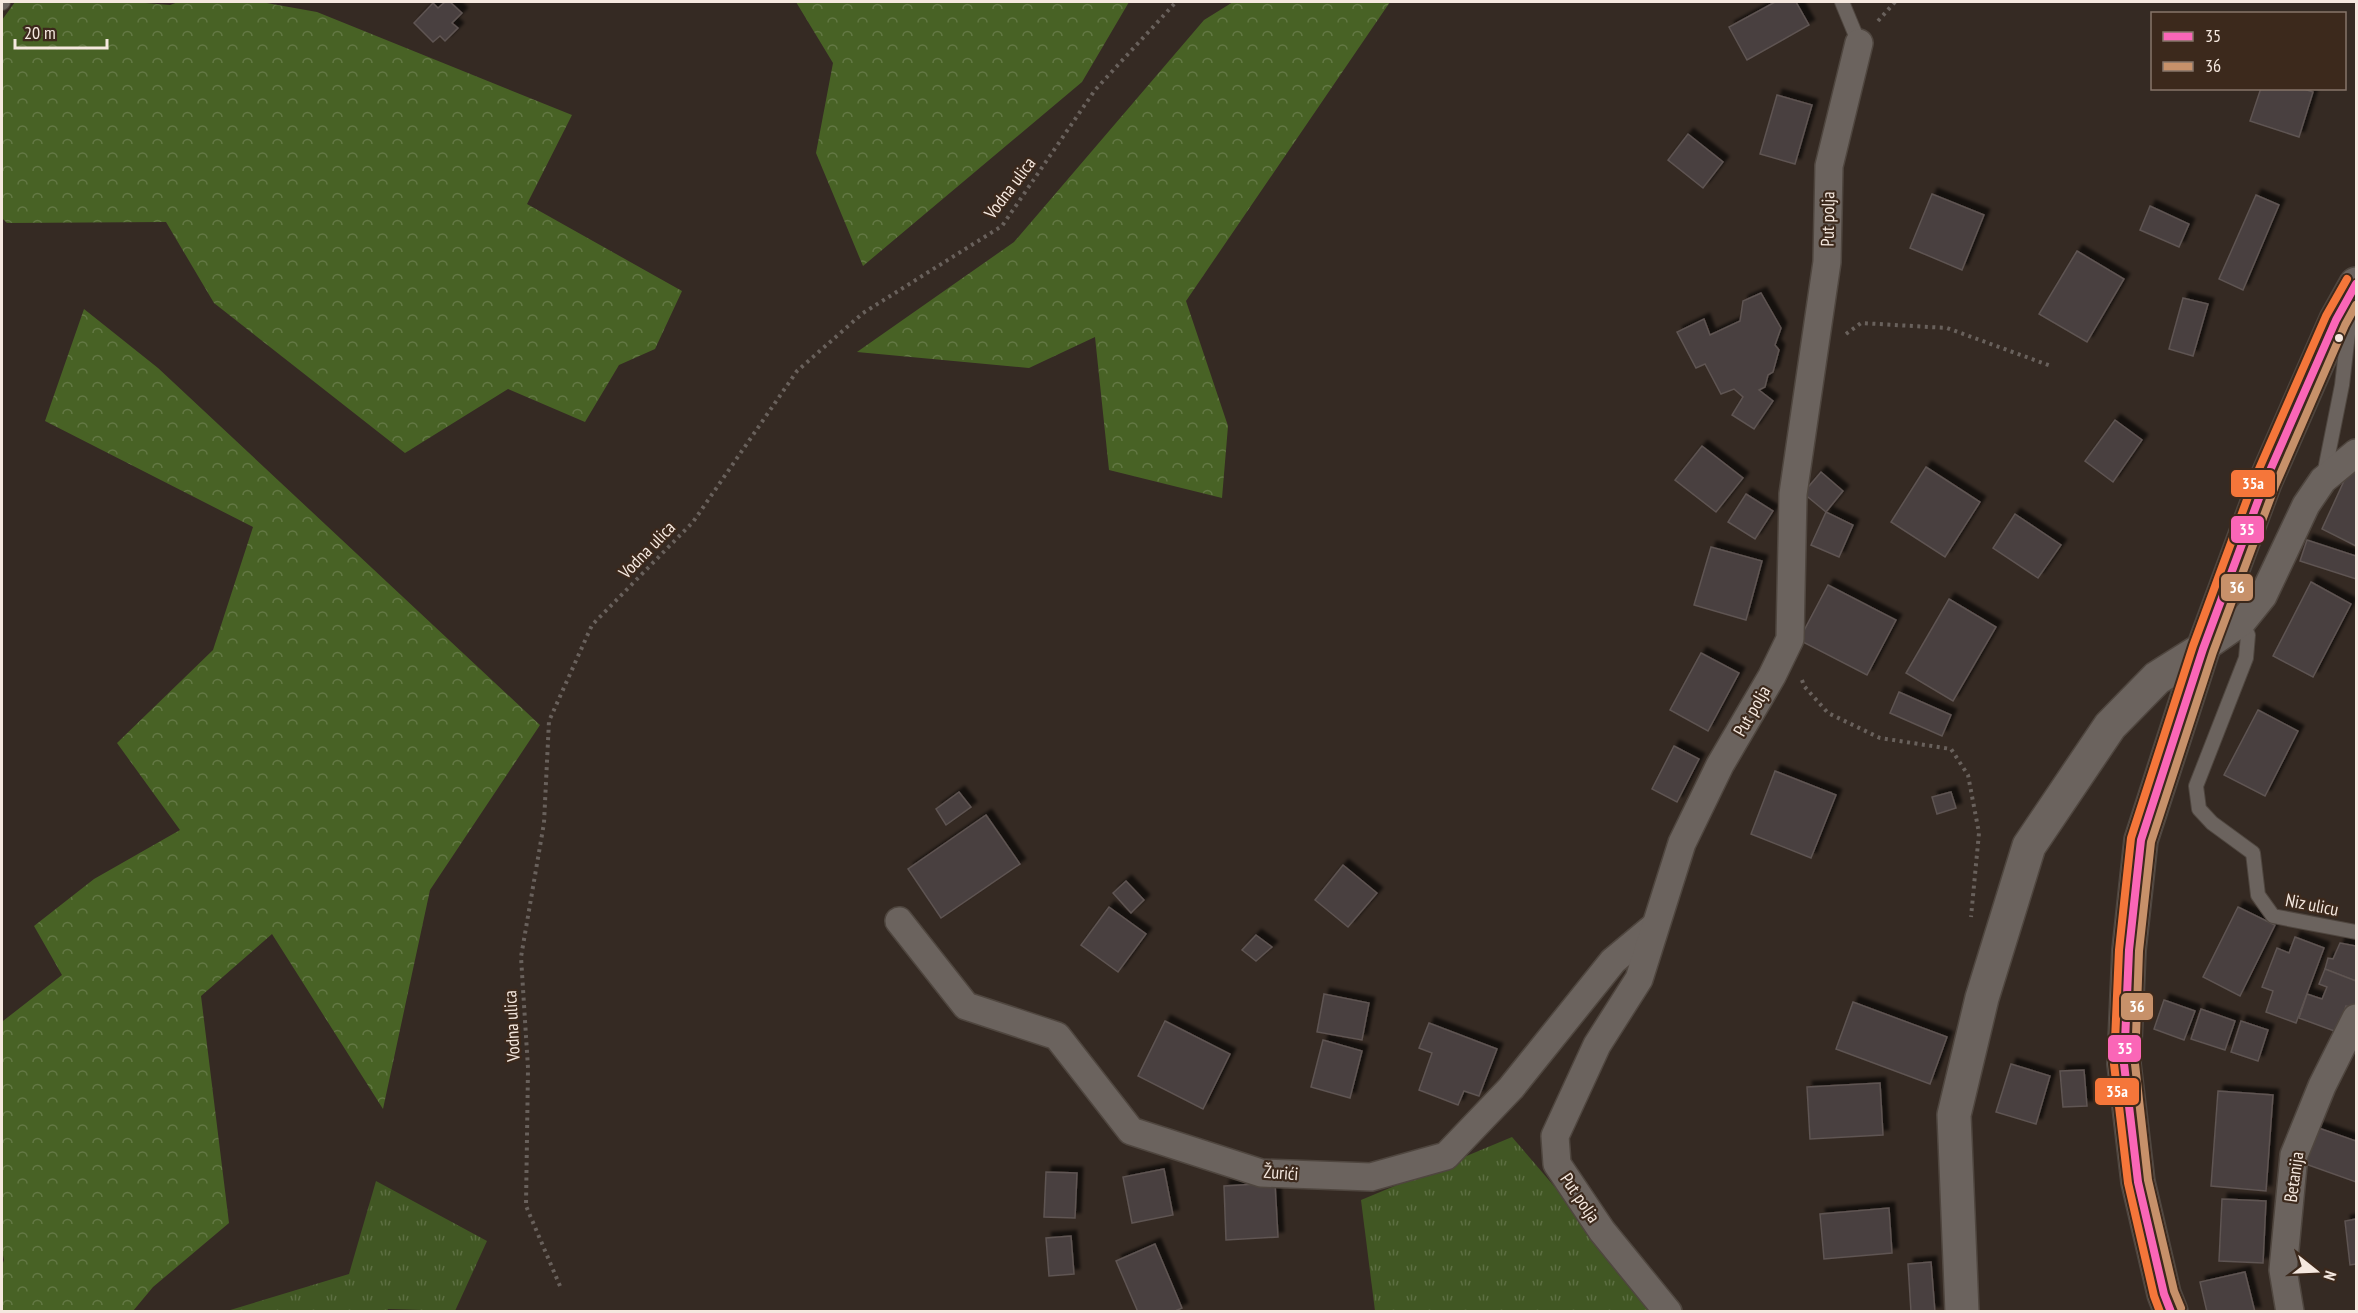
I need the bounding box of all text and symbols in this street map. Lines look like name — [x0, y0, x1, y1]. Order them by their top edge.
scale bar — [15, 12, 106, 50]
legend — [2151, 12, 2346, 90]
text: 20 m — [24, 21, 56, 44]
text: 35 — [2205, 24, 2221, 47]
text: 36 — [2205, 54, 2221, 77]
street label: Vodna ulica — [978, 152, 1040, 224]
street label: Put polja — [1816, 191, 1839, 247]
unlabelled marker — [2333, 332, 2345, 344]
line badge: 35a — [2230, 469, 2276, 498]
text: 35a — [2242, 473, 2264, 493]
line badge: 35 — [2230, 515, 2265, 544]
street label: Vodna ulica — [613, 516, 680, 584]
text: 35 — [2239, 519, 2255, 539]
line badge: 36 — [2220, 573, 2254, 602]
text: 36 — [2229, 577, 2245, 597]
street label: Put polja — [1728, 681, 1775, 740]
street label: Niz ulicu — [2284, 888, 2341, 921]
street label: Vodna ulica — [498, 990, 525, 1063]
line badge: 36 — [2120, 992, 2154, 1021]
text: 36 — [2129, 996, 2145, 1016]
line badge: 35 — [2107, 1034, 2142, 1063]
text: 35 — [2117, 1038, 2133, 1058]
line badge: 35a — [2094, 1077, 2140, 1106]
text: 35a — [2106, 1081, 2128, 1101]
street label: Betanija — [2279, 1150, 2308, 1204]
street label: Žurići — [1263, 1160, 1299, 1185]
street label: Put polja — [1555, 1168, 1605, 1227]
north arrow — [2286, 1241, 2346, 1301]
text: N — [2319, 1268, 2341, 1283]

